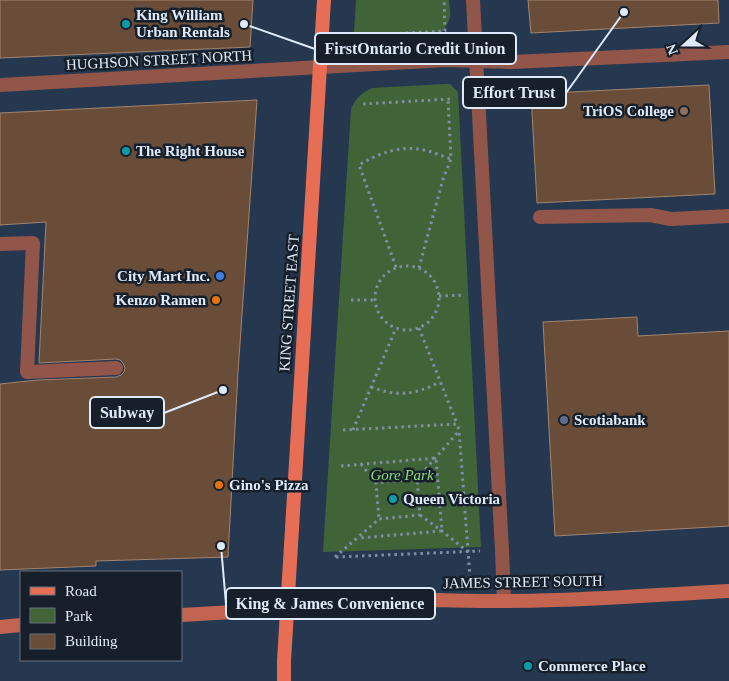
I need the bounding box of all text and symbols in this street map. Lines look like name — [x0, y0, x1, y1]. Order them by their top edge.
place label: King William Urban Rentals — [136, 7, 230, 40]
marker: King William Urban Rentals — [120, 18, 132, 30]
north arrow — [659, 20, 709, 70]
callout: FirstOntario Credit Union — [315, 33, 516, 64]
text: FirstOntario Credit Union — [324, 40, 506, 57]
text: N — [664, 42, 681, 57]
street label: HUGHSON STREET NORTH — [66, 47, 253, 73]
callout: Effort Trust — [463, 77, 566, 108]
text: Effort Trust — [473, 84, 556, 101]
place label: TriOS College — [583, 103, 674, 119]
marker: TriOS College — [678, 105, 690, 117]
place label: The Right House — [136, 143, 245, 159]
marker: The Right House — [120, 145, 132, 157]
street label: KING STREET EAST — [276, 234, 302, 372]
place label: City Mart Inc. — [117, 268, 210, 284]
marker: City Mart Inc. — [214, 270, 226, 282]
place label: Kenzo Ramen — [116, 292, 207, 308]
marker: Kenzo Ramen — [210, 294, 222, 306]
callout: Subway — [90, 397, 164, 428]
text: Subway — [100, 404, 154, 422]
place label: Scotiabank — [574, 412, 646, 428]
marker: Scotiabank — [558, 414, 570, 426]
park label: Gore Park — [370, 467, 434, 483]
place label: Gino's Pizza — [229, 477, 309, 493]
marker: Gino's Pizza — [213, 479, 225, 491]
place label: Queen Victoria — [403, 491, 501, 507]
marker: Queen Victoria — [387, 493, 399, 505]
legend — [20, 571, 182, 661]
street label: JAMES STREET SOUTH — [443, 573, 603, 591]
text: Road — [65, 583, 97, 599]
callout: King & James Convenience — [226, 588, 435, 619]
text: King & James Convenience — [236, 595, 424, 613]
text: Park — [65, 608, 93, 624]
text: Building — [65, 633, 118, 649]
place label: Commerce Place — [538, 658, 646, 674]
marker: Commerce Place — [522, 660, 534, 672]

